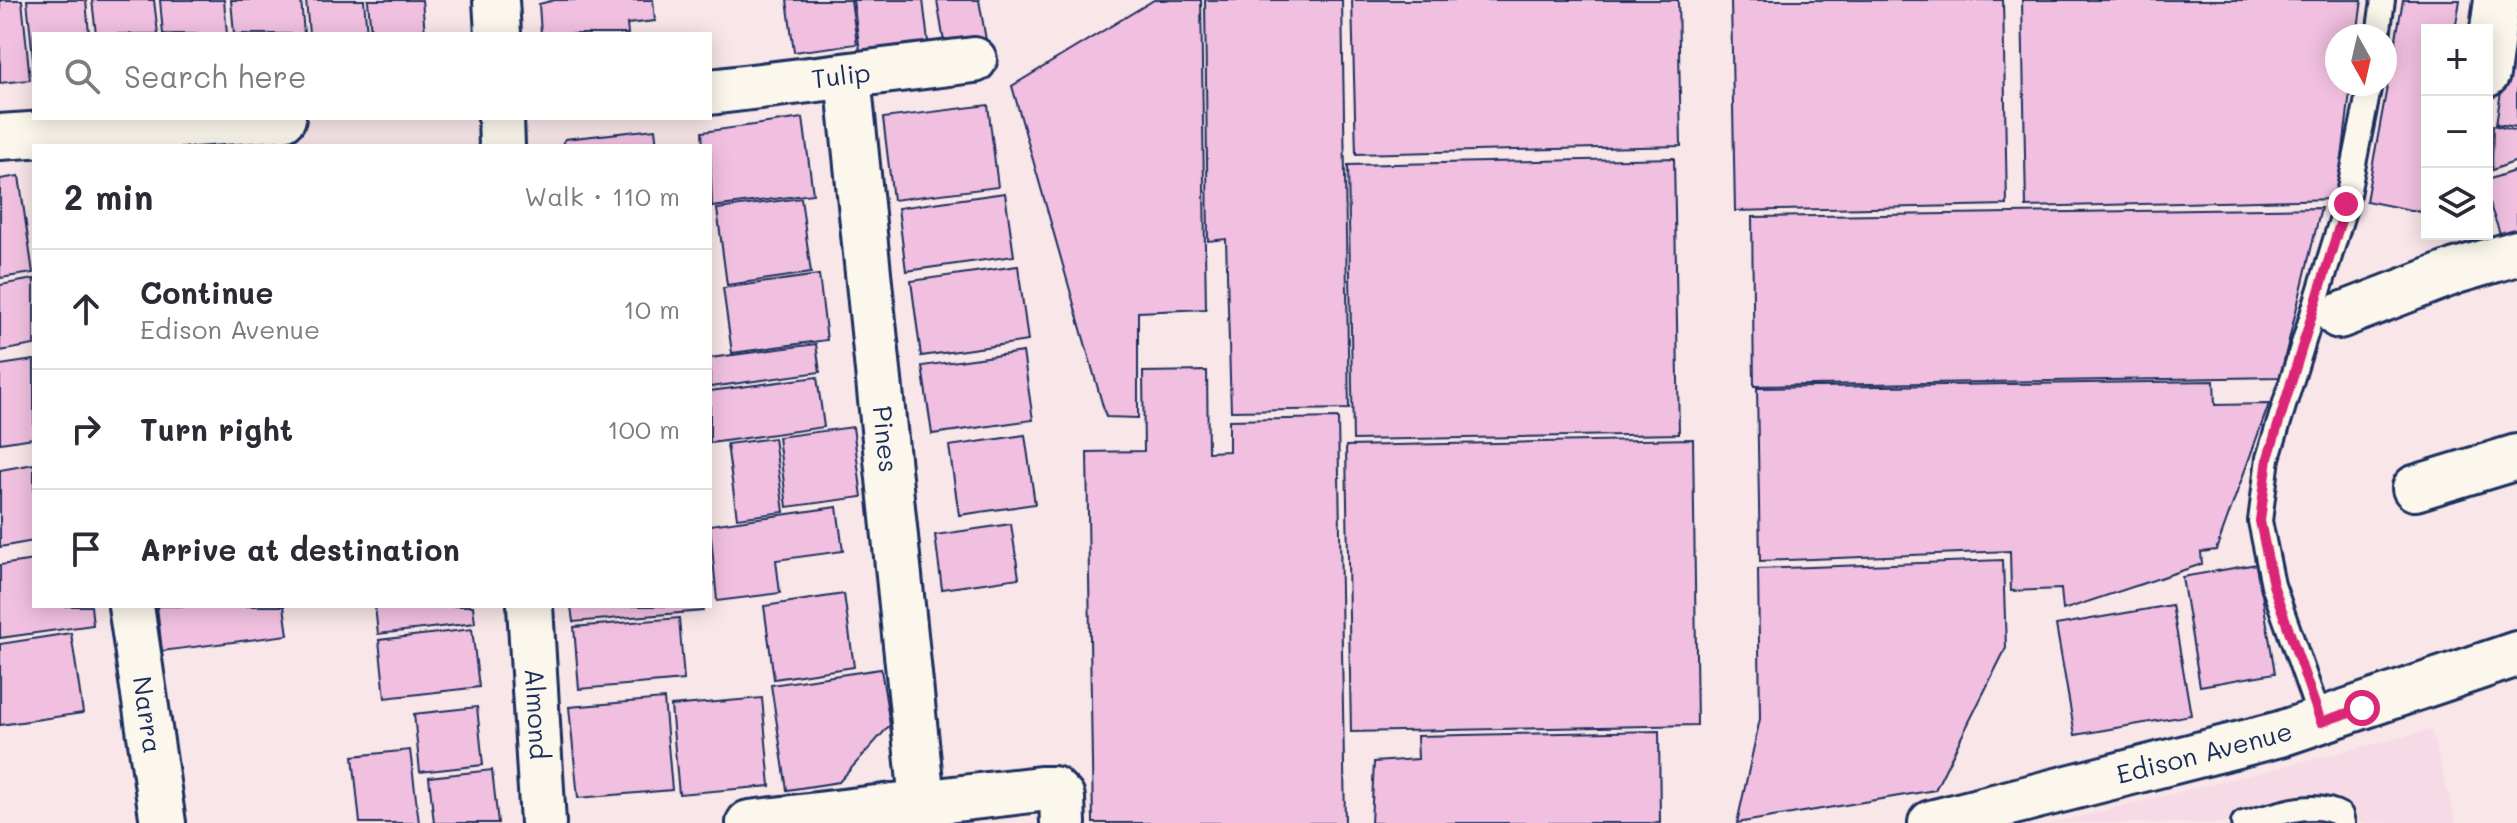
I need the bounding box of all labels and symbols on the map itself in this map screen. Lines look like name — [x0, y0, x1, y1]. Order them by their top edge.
north arrow — [2325, 24, 2397, 96]
street label: Tulip — [809, 55, 872, 96]
route end — [2328, 186, 2364, 222]
street label: Pines — [866, 404, 906, 474]
street label: Almond — [518, 667, 557, 760]
street label: Narra — [126, 674, 171, 756]
route start — [2344, 690, 2380, 726]
street label: Edison Avenue — [2113, 713, 2296, 791]

